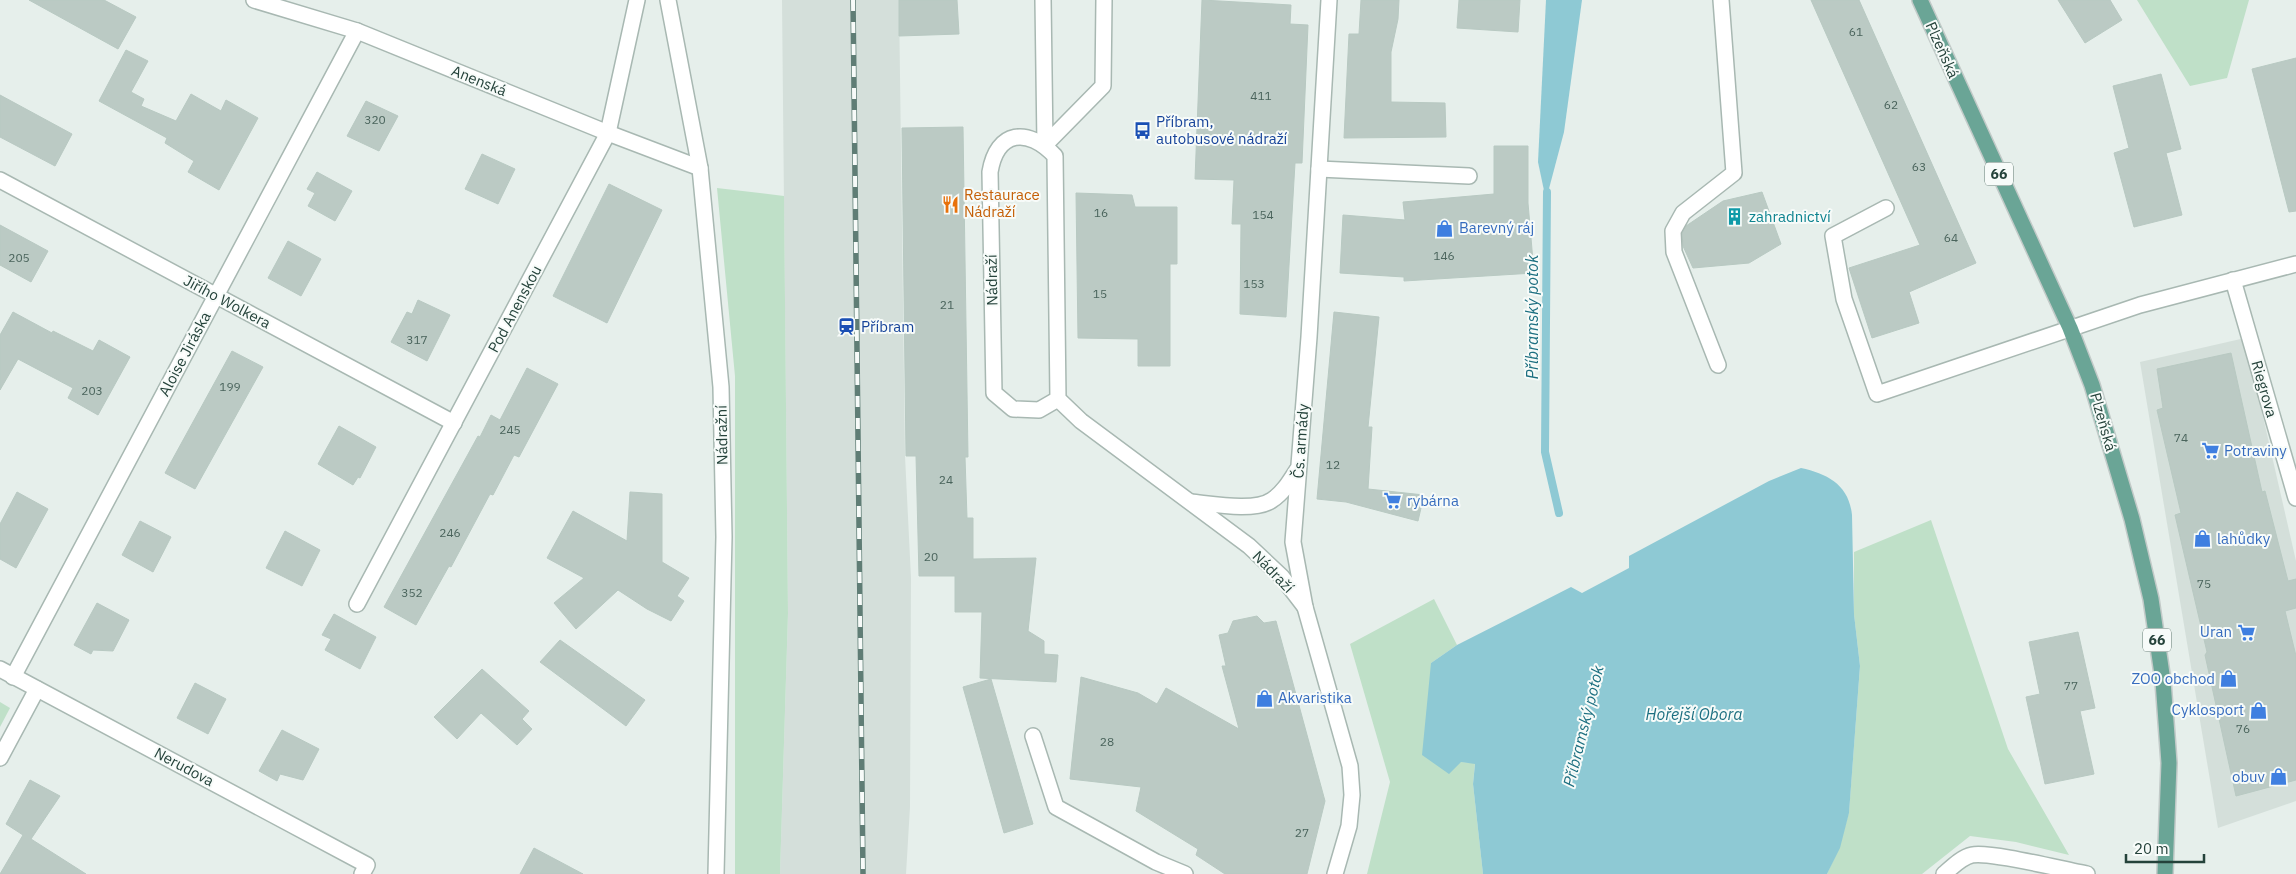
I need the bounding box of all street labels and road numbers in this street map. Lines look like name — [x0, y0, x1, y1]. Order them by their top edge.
street label: Plzeňská — [1922, 19, 1963, 81]
street label: Anenská — [449, 61, 510, 100]
road number: 66 — [1985, 162, 2013, 185]
street label: Nádraží — [982, 254, 1001, 306]
street label: Pod Anenskou — [484, 262, 546, 356]
street label: Jiřího Wolkera — [180, 271, 274, 332]
street label: Aloise Jiráska — [154, 308, 215, 399]
street label: Riegrova — [2247, 358, 2282, 420]
street label: Plzeňská — [2086, 390, 2121, 453]
street label: Čs. armády — [1288, 402, 1313, 479]
street label: Nádražní — [711, 405, 732, 465]
street label: Nádraží — [1249, 547, 1298, 597]
road number: 66 — [2143, 628, 2171, 652]
street label: Nerudova — [151, 743, 217, 790]

